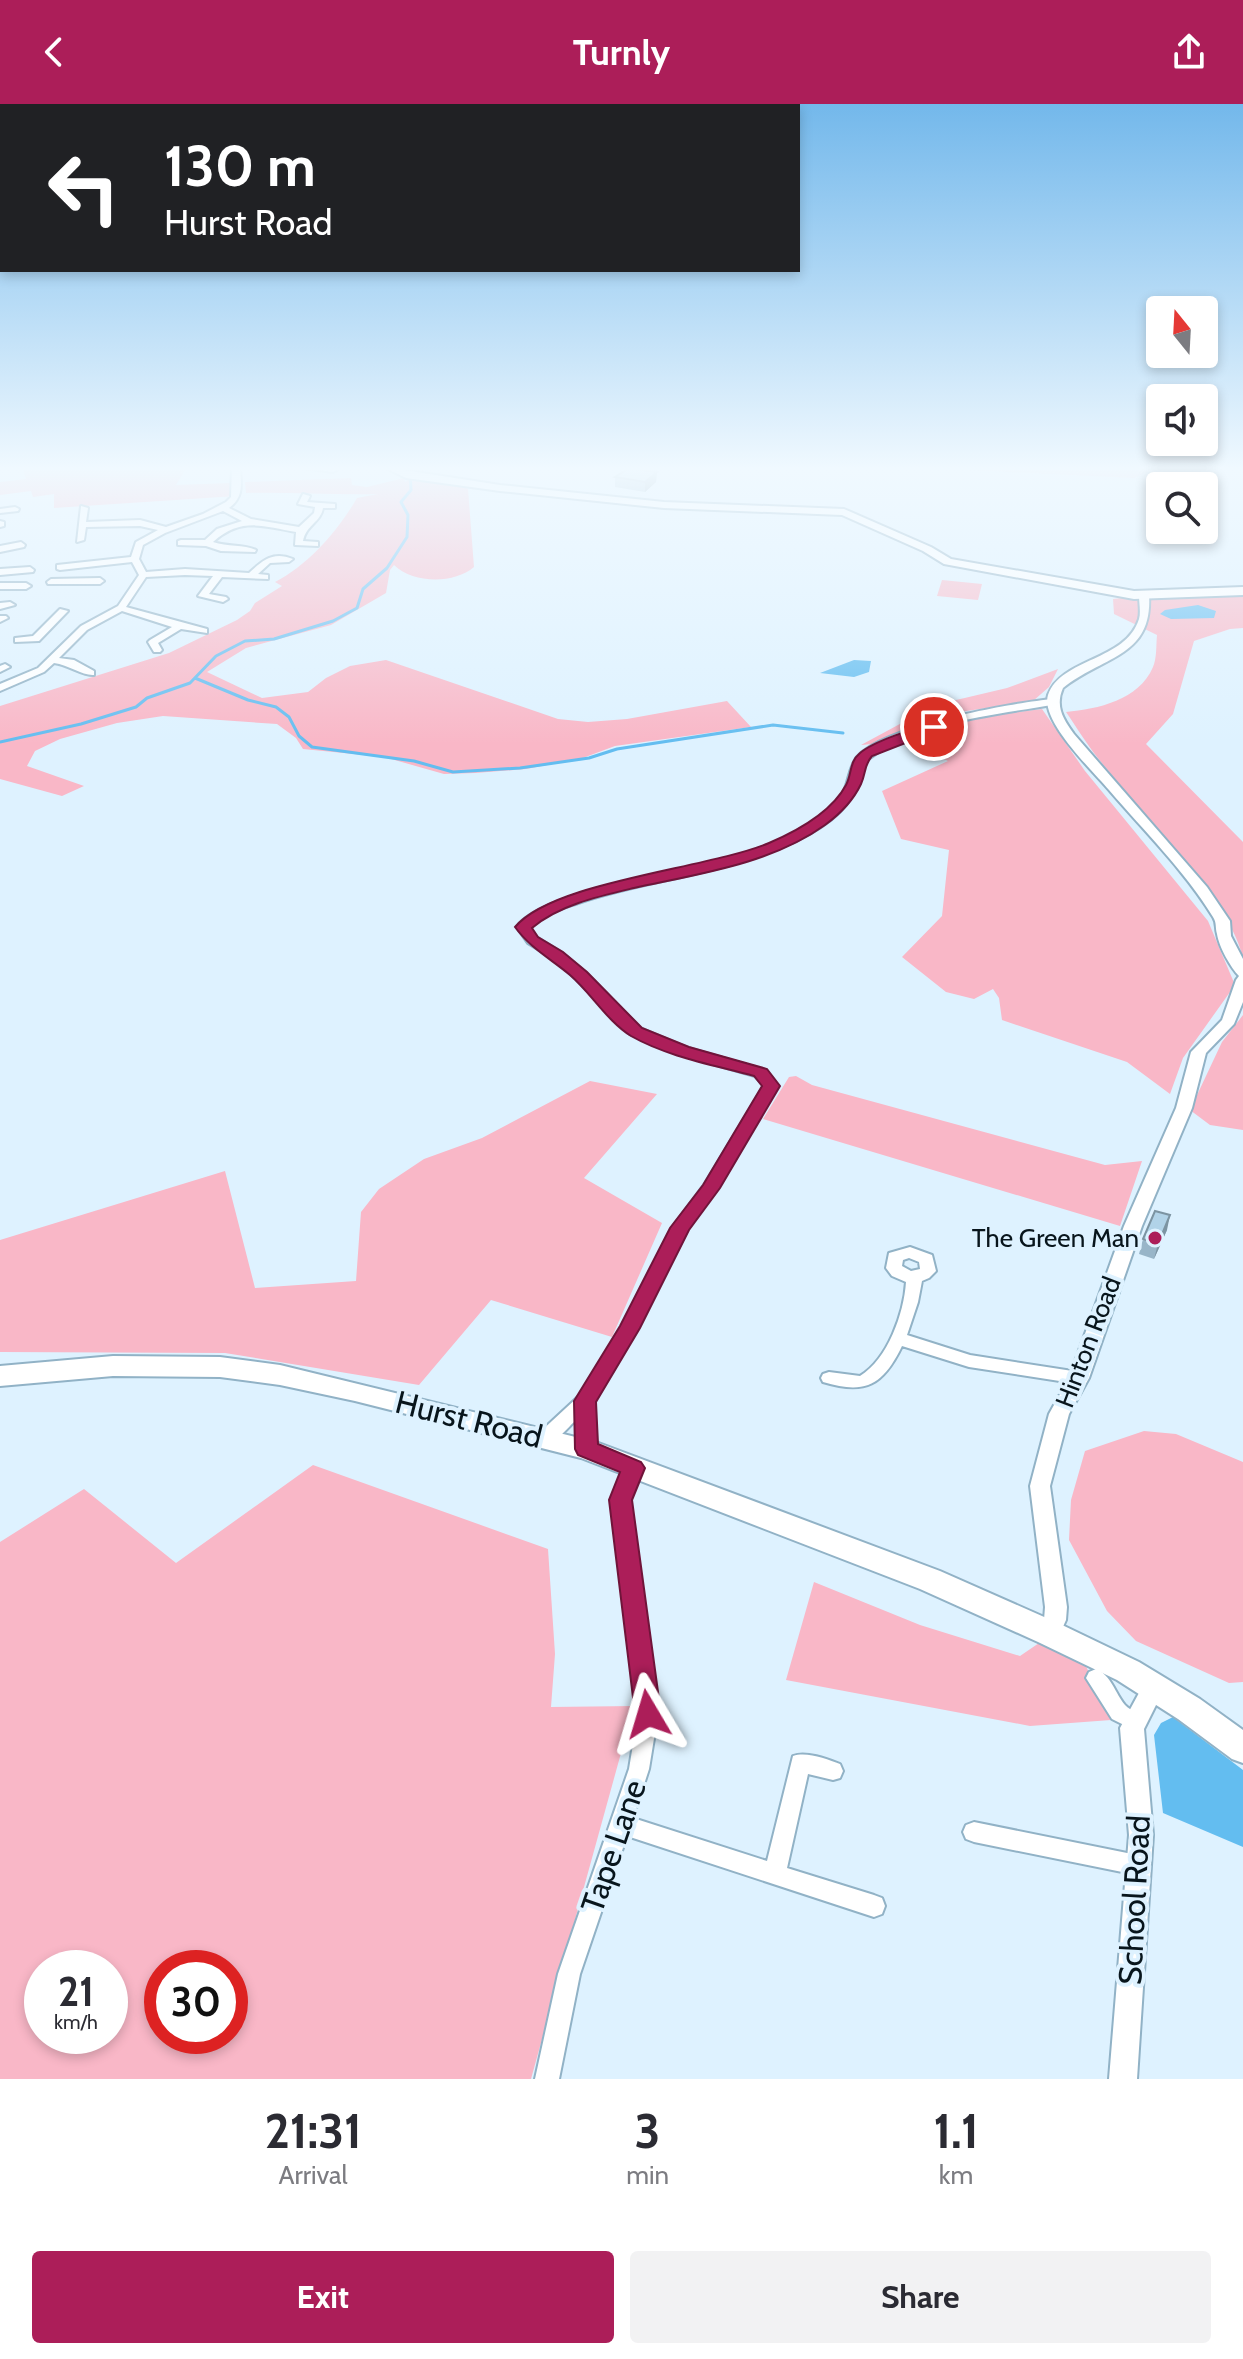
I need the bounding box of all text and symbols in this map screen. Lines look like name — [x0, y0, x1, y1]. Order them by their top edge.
icon: back — [32, 30, 76, 74]
text: Turnly — [573, 30, 670, 74]
icon: share — [1167, 30, 1211, 74]
text: 130 m — [164, 132, 316, 200]
icon: left — [32, 136, 136, 240]
text: Hurst Road — [164, 200, 332, 244]
north arrow — [1146, 296, 1218, 368]
map controls — [1146, 296, 1218, 544]
button: sound — [1146, 384, 1218, 456]
button: search — [1146, 472, 1218, 544]
pin — [900, 693, 968, 761]
icon: arrive — [912, 705, 956, 749]
place label: The Green Man — [972, 1222, 1139, 1254]
marker: The Green Man — [1146, 1229, 1164, 1247]
street label: Hinton Road — [1048, 1272, 1128, 1412]
street label: Hurst Road — [392, 1382, 546, 1456]
position arrow — [606, 1672, 690, 1756]
street label: Tape Lane — [572, 1775, 654, 1917]
street label: School Road — [1110, 1814, 1158, 1986]
speed limit sign: 30 — [144, 1950, 248, 2054]
text: 21 — [58, 1967, 94, 2016]
text: km/h — [54, 2010, 98, 2034]
text: 21:31 — [264, 2102, 362, 2160]
text: 3 — [635, 2102, 660, 2160]
text: 1.1 — [933, 2102, 979, 2160]
text: Arrival — [278, 2159, 348, 2191]
text: min — [626, 2159, 669, 2191]
text: km — [939, 2159, 973, 2191]
button: Exit — [32, 2251, 614, 2343]
button: Share — [630, 2251, 1211, 2343]

